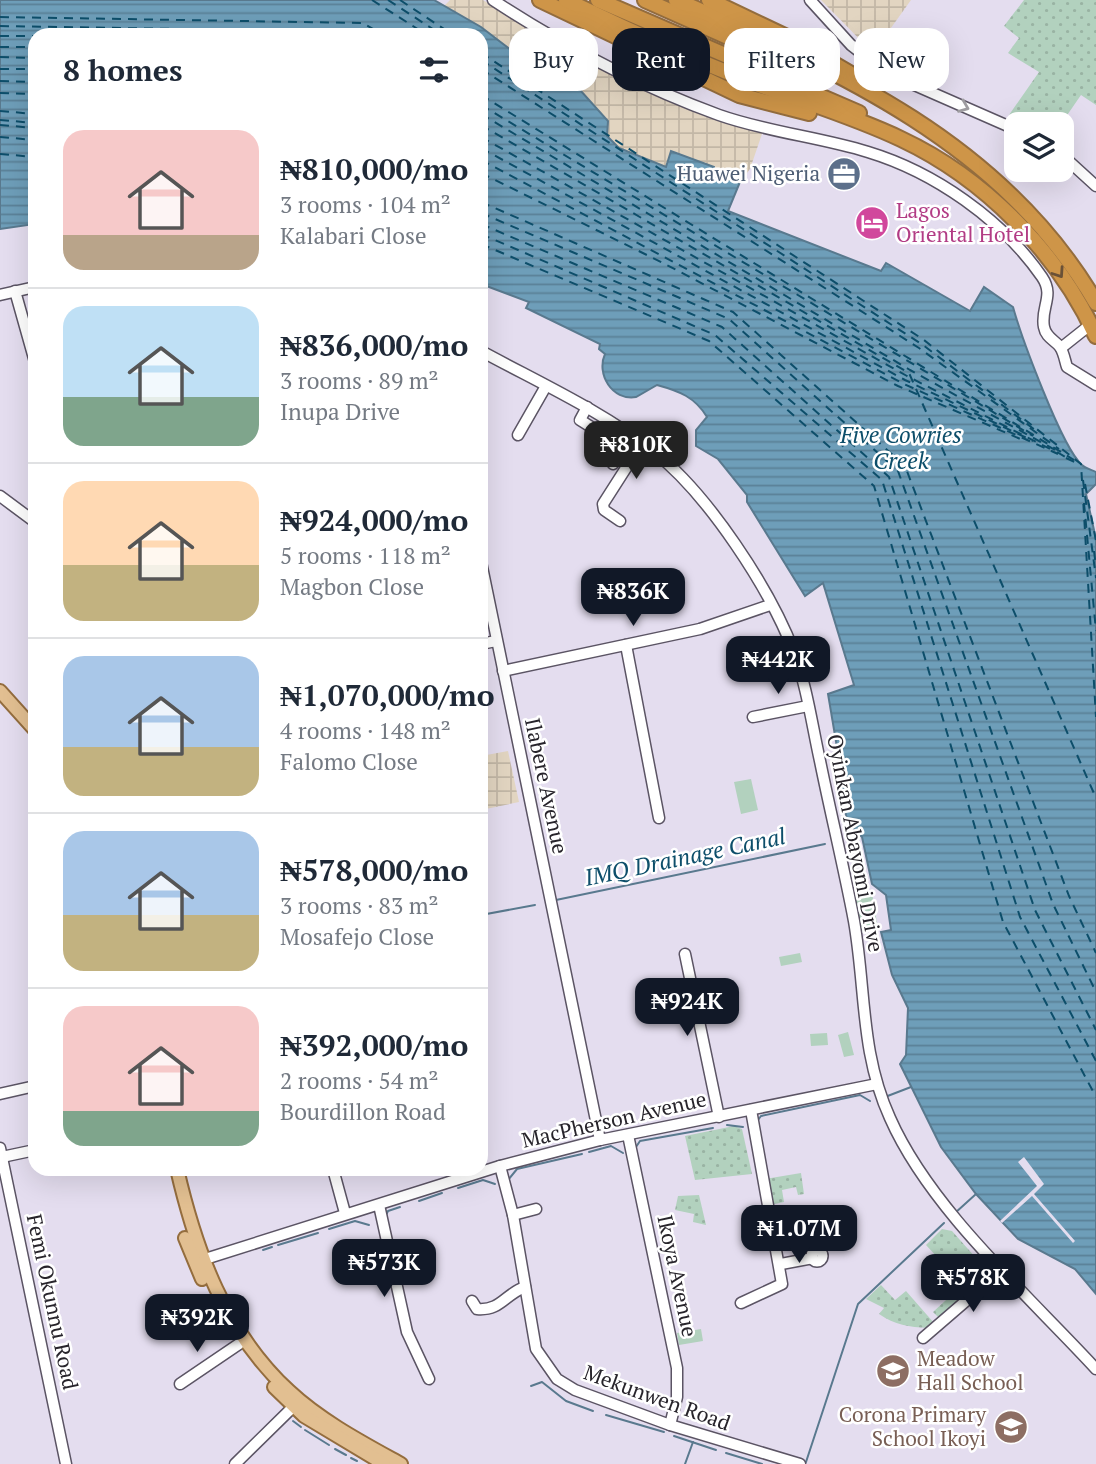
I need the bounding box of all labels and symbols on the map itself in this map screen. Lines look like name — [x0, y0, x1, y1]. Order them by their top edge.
one-way arrow — [957, 99, 969, 113]
office icon: Huawei Nigeria — [825, 155, 863, 193]
place label: Huawei Nigeria — [677, 159, 820, 187]
place label: Lagos Oriental Hotel — [896, 196, 1030, 248]
hotel icon: Lagos Oriental Hotel — [853, 204, 891, 242]
one-way arrow — [1050, 265, 1063, 278]
water label: Five Cowries Creek — [839, 419, 962, 476]
pin: ₦810K — [587, 421, 685, 481]
pin: ₦836K — [584, 568, 682, 628]
pin: ₦442K — [729, 636, 827, 696]
street label: Ilabere Avenue — [519, 715, 575, 856]
street label: Oyinkan Abayomi Drive — [821, 731, 891, 954]
water label: IMQ Drainage Canal — [581, 820, 789, 893]
pin: ₦924K — [638, 978, 736, 1038]
street label: MacPherson Avenue — [519, 1084, 709, 1154]
pin: ₦1.07M — [742, 1206, 856, 1265]
street label: Femi Okunnu Road — [21, 1211, 85, 1393]
street label: Ikoya Avenue — [651, 1212, 705, 1339]
pin: ₦573K — [335, 1240, 433, 1299]
pin: ₦578K — [924, 1254, 1022, 1314]
pin: ₦392K — [148, 1294, 246, 1354]
place label: Meadow Hall School — [917, 1344, 1024, 1396]
school or university icon: Meadow Hall School — [874, 1352, 912, 1390]
street label: Mekunwen Road — [580, 1358, 735, 1437]
place label: Corona Primary School Ikoyi — [839, 1400, 986, 1452]
school or university icon: Corona Primary School Ikoyi — [992, 1408, 1030, 1446]

